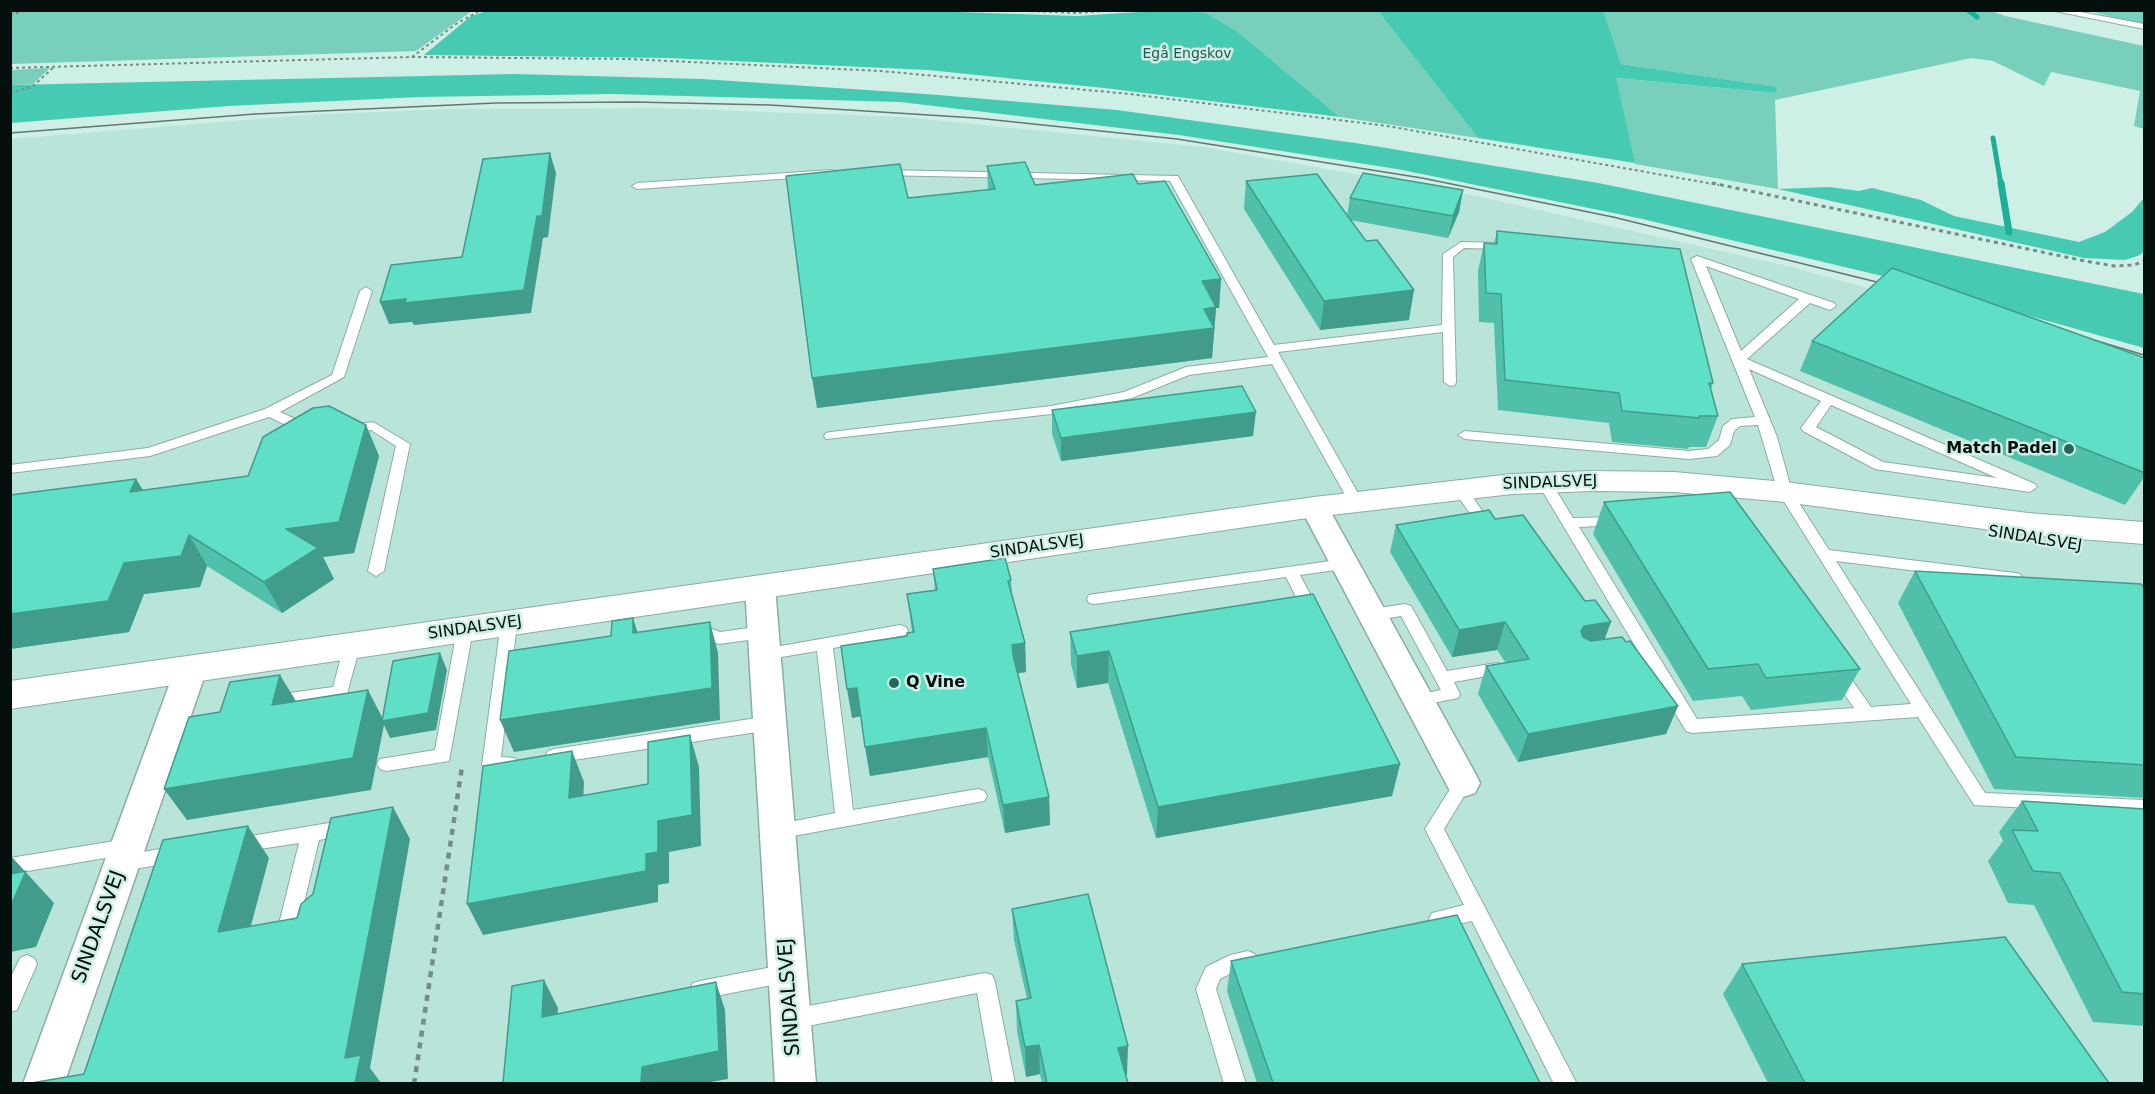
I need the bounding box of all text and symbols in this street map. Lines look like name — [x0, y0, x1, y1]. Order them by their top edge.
park label: Egå Engskov — [1142, 46, 1232, 62]
place label: Match Padel — [1946, 439, 2057, 459]
marker: Match Padel — [2062, 442, 2076, 456]
street label: SINDALSVEJ — [1502, 472, 1598, 494]
street label: SINDALSVEJ — [1987, 522, 2083, 556]
street label: SINDALSVEJ — [989, 531, 1085, 563]
street label: SINDALSVEJ — [427, 612, 523, 644]
place label: Q Vine — [906, 673, 965, 693]
marker: Q Vine — [887, 676, 901, 690]
street label: SINDALSVEJ — [67, 867, 131, 987]
street label: SINDALSVEJ — [774, 937, 806, 1057]

